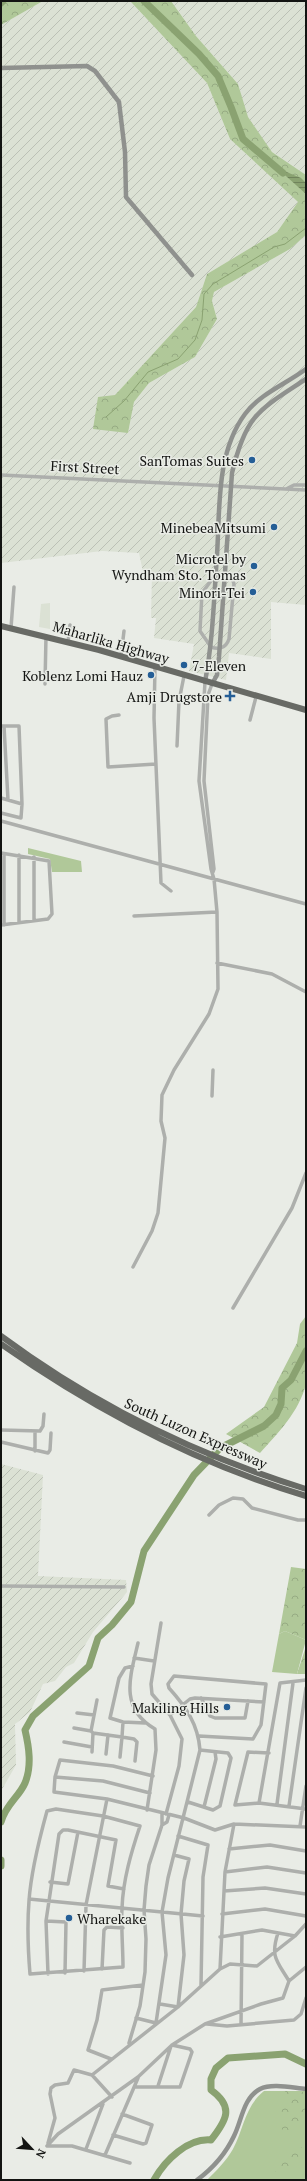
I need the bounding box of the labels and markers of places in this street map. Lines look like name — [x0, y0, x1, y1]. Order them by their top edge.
place label: SanTomas Suites — [139, 451, 244, 470]
marker: SanTomas Suites — [247, 455, 257, 465]
place label: MinebeaMitsumi — [161, 518, 266, 537]
marker: MinebeaMitsumi — [269, 522, 279, 532]
place label: Microtel by Wyndham Sto. Tomas — [112, 549, 247, 584]
marker: Microtel by Wyndham Sto. Tomas — [249, 561, 259, 571]
place label: Minori-Tei — [179, 583, 245, 602]
marker: Minori-Tei — [248, 587, 258, 597]
place label: 7-Eleven — [192, 656, 247, 675]
marker: 7-Eleven — [179, 660, 189, 670]
place label: Koblenz Lomi Hauz — [22, 666, 143, 685]
marker: Koblenz Lomi Hauz — [146, 670, 156, 680]
place label: Amji Drugstore — [127, 687, 222, 706]
marker: Amji Drugstore — [225, 691, 235, 701]
place label: Makiling Hills — [132, 1698, 219, 1717]
marker: Makiling Hills — [222, 1702, 232, 1712]
place label: Wharekake — [77, 1909, 146, 1928]
marker: Wharekake — [64, 1913, 74, 1923]

